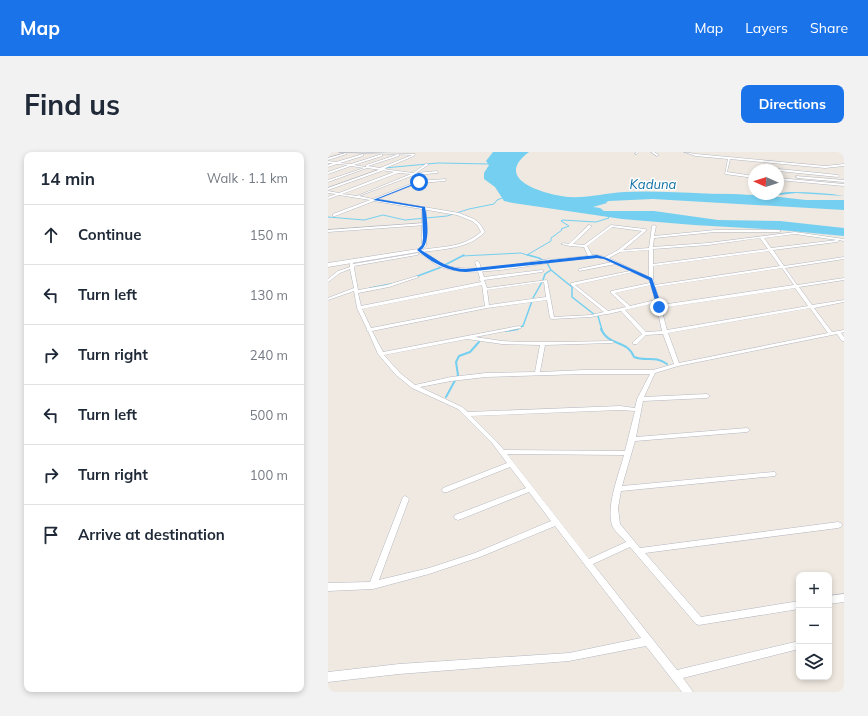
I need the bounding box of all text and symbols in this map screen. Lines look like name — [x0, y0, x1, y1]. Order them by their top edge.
text: Map — [20, 16, 60, 40]
text: Map — [694, 19, 723, 37]
text: Layers — [745, 19, 788, 37]
text: Share — [810, 19, 848, 37]
button: Directions — [741, 85, 844, 123]
text: Find us — [24, 87, 120, 122]
north arrow — [748, 164, 784, 200]
text: 14 min — [40, 168, 95, 189]
text: Walk · 1.1 km — [207, 170, 288, 186]
route start — [410, 173, 428, 191]
water label: Kaduna — [630, 176, 677, 192]
icon: ahead — [40, 224, 62, 246]
text: Continue — [78, 225, 141, 244]
text: 150 m — [250, 227, 288, 243]
icon: left — [40, 284, 62, 306]
text: Turn left — [78, 285, 137, 304]
text: 130 m — [250, 287, 288, 303]
route end — [650, 298, 668, 316]
icon: right — [40, 344, 62, 366]
text: Turn right — [78, 345, 148, 364]
text: 240 m — [250, 347, 288, 363]
icon: left — [40, 404, 62, 426]
text: Turn left — [78, 405, 137, 424]
text: 500 m — [250, 407, 288, 423]
icon: right — [40, 464, 62, 486]
text: Turn right — [78, 465, 148, 484]
text: 100 m — [250, 467, 288, 483]
icon: arrive — [40, 524, 62, 546]
text: Arrive at destination — [78, 525, 225, 544]
map controls — [796, 572, 832, 680]
button: + — [796, 572, 832, 608]
button: − — [796, 608, 832, 644]
button: layers — [796, 644, 832, 680]

